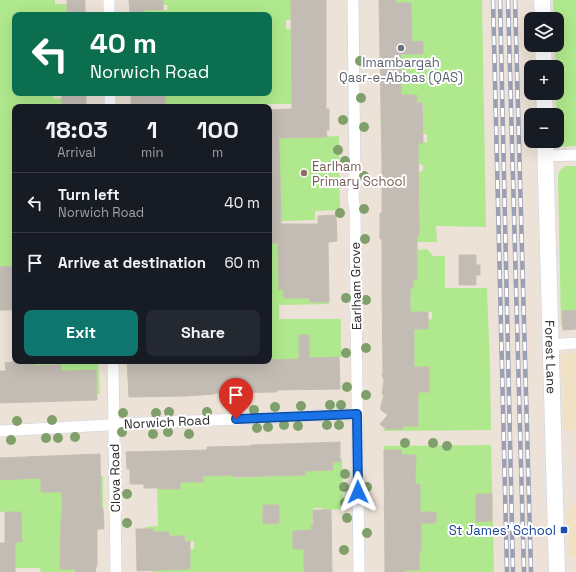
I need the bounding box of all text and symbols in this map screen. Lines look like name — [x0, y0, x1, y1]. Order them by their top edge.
map controls — [524, 12, 564, 148]
button: layers — [524, 12, 564, 52]
text: 40 m — [90, 25, 157, 61]
icon: left — [24, 28, 76, 80]
marker: Imambargah Qasr-e-Abbas (QAS) — [396, 43, 406, 53]
place label: Imambargah Qasr-e-Abbas (QAS) — [339, 54, 463, 86]
text: Norwich Road — [90, 60, 209, 83]
button: + — [524, 60, 564, 100]
button: − — [524, 108, 564, 148]
text: 18:03 — [45, 114, 108, 145]
text: 1 — [147, 114, 158, 145]
text: 100 — [197, 114, 239, 145]
text: Arrival — [57, 144, 96, 161]
text: min — [141, 144, 163, 161]
text: m — [212, 144, 223, 161]
place label: Earlham Primary School — [312, 158, 406, 190]
marker: Earlham Primary School — [299, 168, 309, 178]
text: Turn left — [58, 185, 120, 204]
icon: left — [24, 192, 46, 214]
text: 40 m — [224, 193, 260, 212]
text: Norwich Road — [58, 204, 144, 221]
street label: Earlham Grove — [347, 242, 365, 330]
icon: arrive — [24, 252, 46, 274]
text: Arrive at destination — [58, 253, 206, 272]
text: 60 m — [224, 253, 260, 272]
button: Exit — [24, 310, 138, 356]
button: Share — [146, 310, 260, 356]
street label: Forest Lane — [541, 320, 561, 394]
pin — [219, 378, 253, 419]
icon: arrive — [225, 384, 247, 406]
street label: Norwich Road — [124, 411, 210, 433]
street label: Clova Road — [106, 443, 124, 513]
position arrow — [337, 471, 379, 513]
place label: St James' School — [449, 522, 556, 539]
marker: St James' School — [559, 525, 569, 535]

